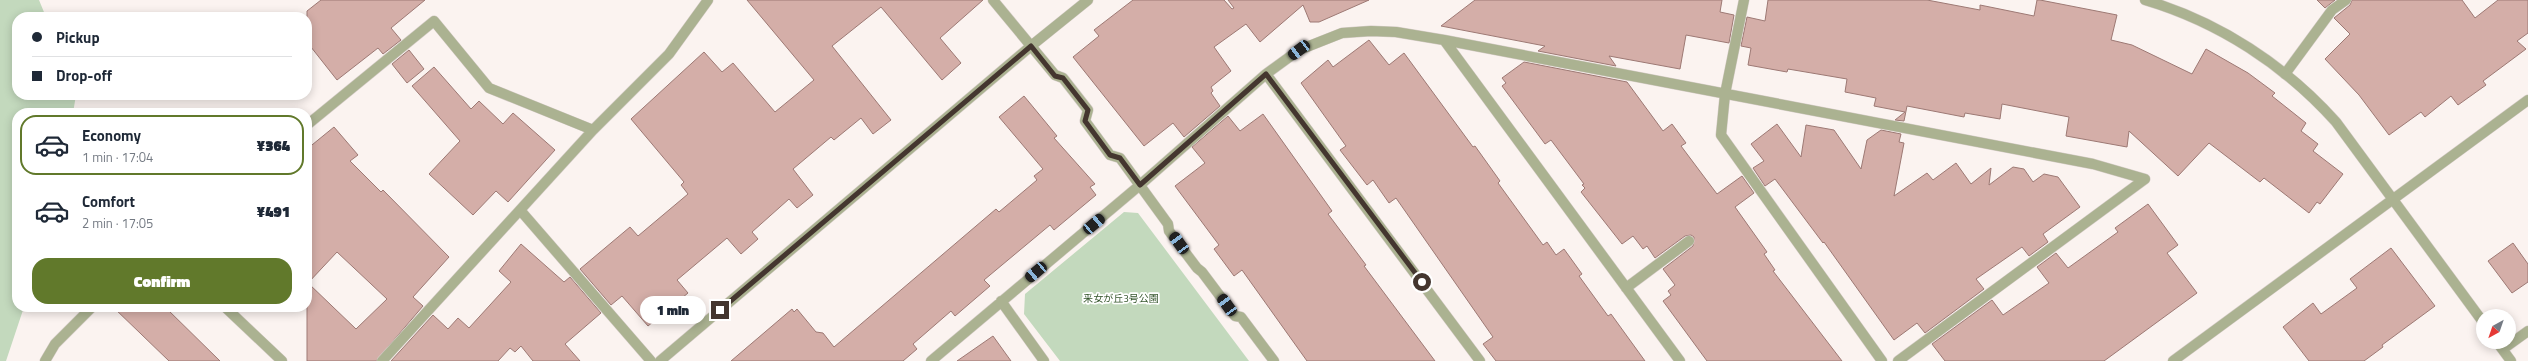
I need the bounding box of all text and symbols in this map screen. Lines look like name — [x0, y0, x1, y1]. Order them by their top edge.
text: Pickup — [56, 26, 100, 49]
car — [1286, 38, 1312, 62]
text: Drop-off — [56, 64, 112, 87]
text: Economy — [82, 124, 141, 147]
icon: car — [34, 127, 70, 163]
text: ¥364 — [257, 134, 290, 157]
text: 1 min · 17:04 — [82, 147, 153, 167]
text: Comfort — [82, 190, 135, 213]
icon: car — [34, 193, 70, 229]
text: ¥491 — [257, 200, 290, 223]
car — [1081, 212, 1107, 236]
text: 2 min · 17:05 — [82, 213, 153, 233]
car — [1167, 230, 1191, 256]
button: Confirm — [32, 258, 292, 304]
car — [1023, 260, 1049, 284]
route start — [1413, 273, 1431, 291]
park label: 釆女が丘3号公園 — [1083, 291, 1159, 306]
car — [1215, 292, 1239, 318]
callout: 1 min — [640, 296, 706, 324]
text: 1 min — [657, 300, 689, 320]
route end — [711, 301, 729, 319]
north arrow — [2476, 309, 2516, 349]
map controls — [2476, 309, 2516, 349]

